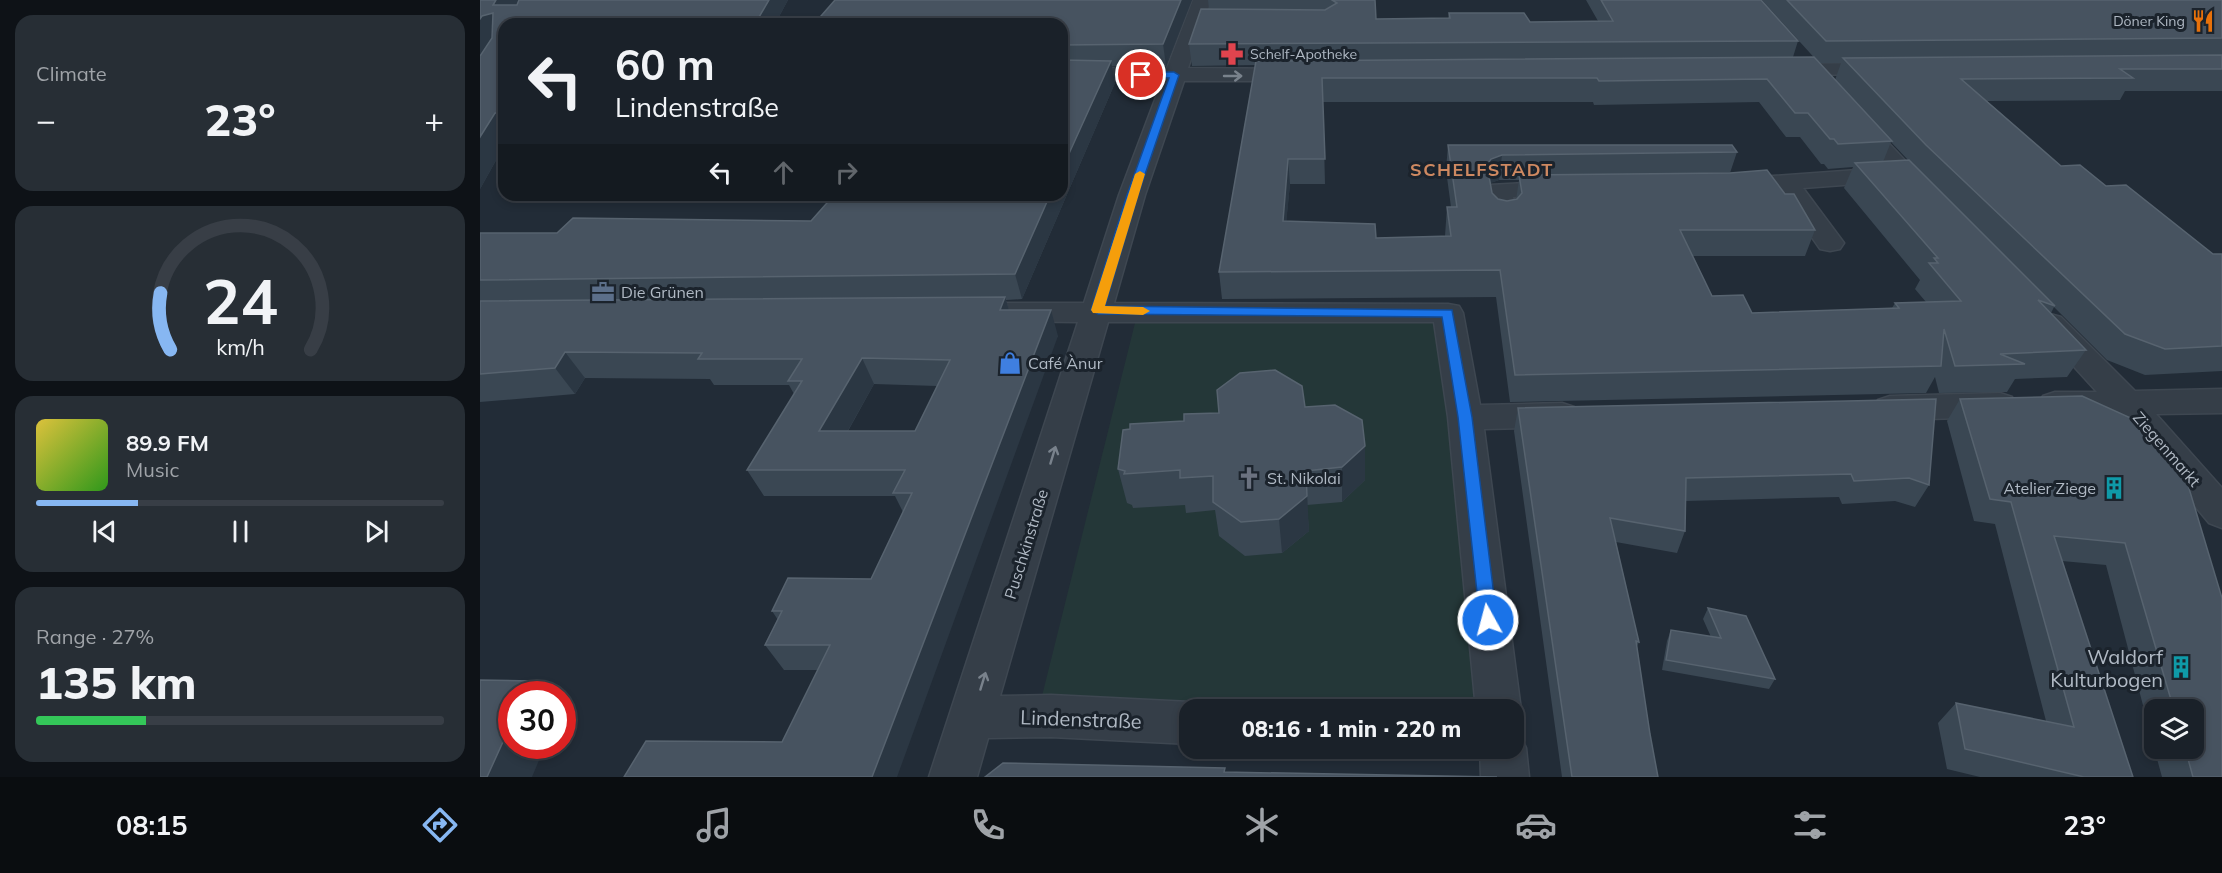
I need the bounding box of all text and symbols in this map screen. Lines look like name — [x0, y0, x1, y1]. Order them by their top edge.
restaurant icon: Döner King — [2190, 8, 2216, 34]
place label: Döner King — [2113, 12, 2185, 30]
text: 60 m — [615, 38, 715, 91]
pharmacy icon: Schelf-Apotheke — [1219, 41, 1245, 67]
icon: left — [516, 42, 594, 120]
place label: Schelf-Apotheke — [1250, 45, 1357, 63]
pin — [1115, 49, 1166, 100]
icon: arrive — [1124, 58, 1157, 91]
text: Climate — [36, 61, 107, 86]
one-way arrow — [1222, 70, 1242, 82]
text: Lindenstraße — [615, 90, 779, 124]
text: 23° — [204, 91, 276, 147]
text: − — [36, 99, 56, 140]
text: + — [424, 99, 444, 140]
icon: left — [704, 156, 737, 189]
icon: ahead — [767, 156, 800, 189]
icon: right — [830, 156, 863, 189]
district label: SCHELFSTADT — [1410, 158, 1554, 181]
text: 24 — [203, 261, 277, 340]
office icon: Die Grünen — [590, 279, 616, 305]
place label: Die Grünen — [621, 282, 704, 302]
text: km/h — [216, 334, 264, 361]
shop icon: Café Ànur — [997, 350, 1023, 376]
place label: Café Ànur — [1028, 353, 1103, 373]
street label: Ziegenmarkt — [2129, 407, 2205, 491]
text: 89.9 FM — [126, 429, 209, 457]
one-way arrow — [1048, 446, 1059, 465]
text: Music — [126, 457, 179, 482]
church icon: St. Nikolai — [1236, 465, 1262, 491]
place label: St. Nikolai — [1267, 468, 1341, 488]
building icon: Atelier Ziege — [2101, 475, 2127, 501]
place label: Atelier Ziege — [2004, 478, 2096, 498]
street label: Puschkinstraße — [1000, 487, 1052, 601]
icon: previous — [88, 515, 121, 548]
icon: pause — [224, 515, 257, 548]
icon: next — [360, 515, 393, 548]
position arrow — [1456, 588, 1520, 652]
text: Range · 27% — [36, 624, 154, 649]
place label: Waldorf Kulturbogen — [2050, 644, 2163, 692]
text: 135 km — [36, 654, 197, 710]
building icon: Waldorf Kulturbogen — [2168, 654, 2194, 680]
one-way arrow — [978, 672, 989, 691]
speed limit sign: 30 — [498, 681, 576, 759]
map controls — [2144, 699, 2204, 759]
button: layers — [2144, 699, 2204, 759]
street label: Lindenstraße — [1020, 704, 1142, 734]
text: 08:16 · 1 min · 220 m — [1242, 715, 1461, 743]
icon: directions — [419, 804, 461, 846]
icon: music — [693, 804, 735, 846]
icon: phone — [967, 804, 1009, 846]
icon: climate — [1241, 804, 1283, 846]
icon: car — [1515, 804, 1557, 846]
icon: filters — [1789, 804, 1831, 846]
text: 08:15 — [116, 808, 187, 842]
text: 23° — [2063, 808, 2106, 842]

